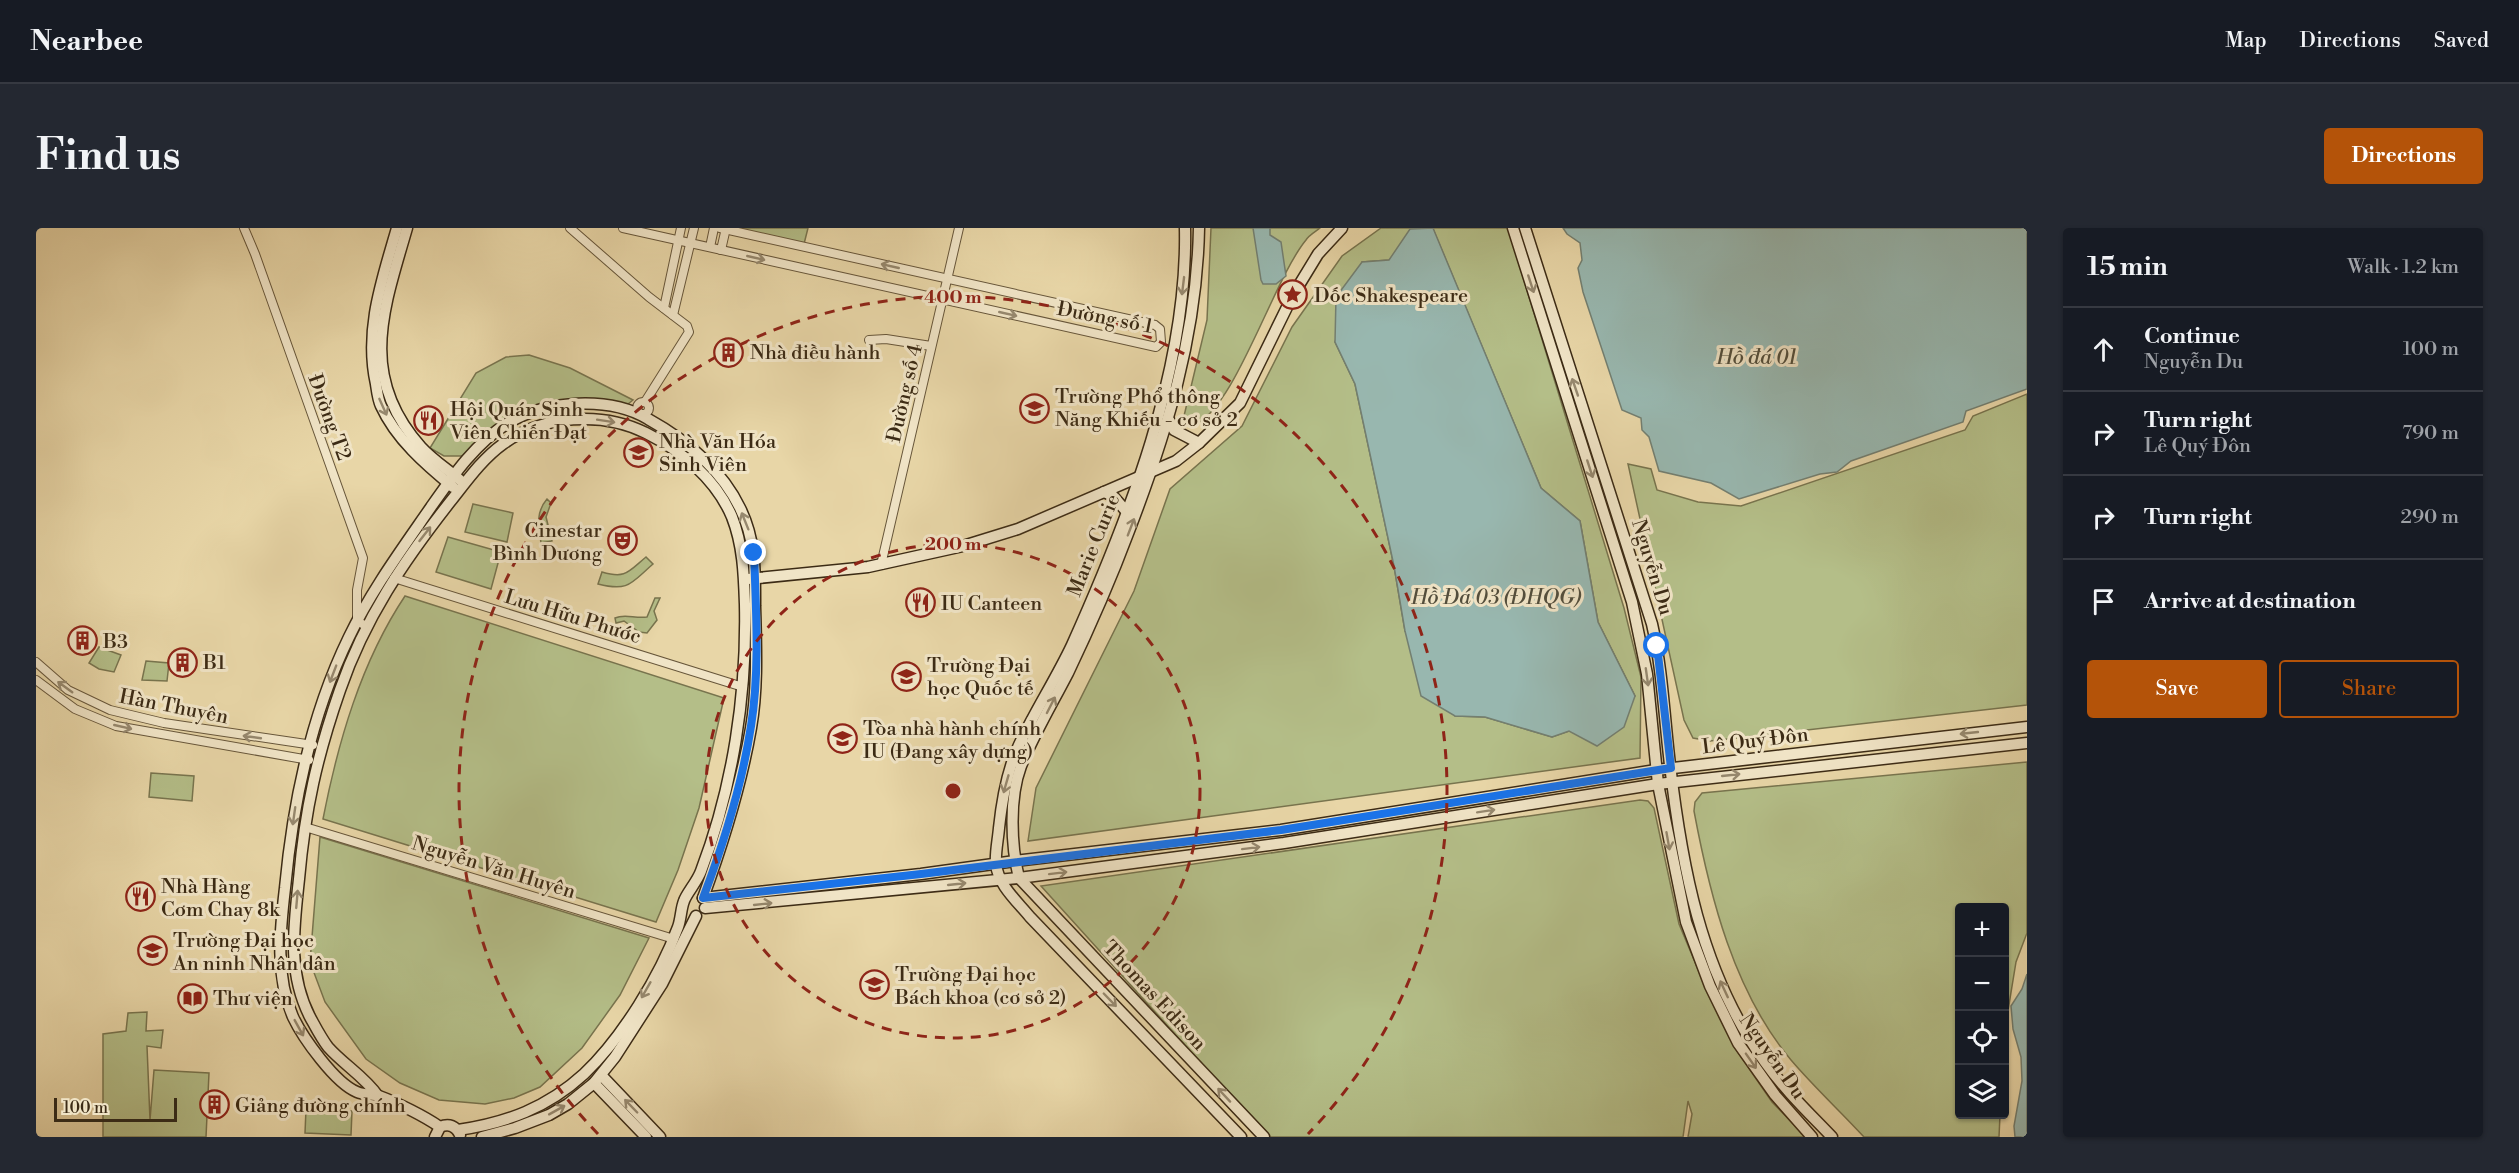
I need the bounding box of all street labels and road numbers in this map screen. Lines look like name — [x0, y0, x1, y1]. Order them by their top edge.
street label: Đường số 1 — [1055, 297, 1155, 340]
street label: Đường số 4 — [882, 341, 929, 445]
street label: Đường T2 — [301, 371, 356, 464]
street label: Marie Curie — [1062, 491, 1126, 601]
street label: Nguyễn Du — [1625, 516, 1678, 619]
street label: Lưu Hữu Phước — [501, 585, 644, 650]
street label: Hàn Thuyên — [117, 685, 230, 730]
street label: Lê Quý Đôn — [1701, 723, 1810, 760]
street label: Nguyễn Văn Huyên — [409, 832, 578, 905]
street label: Thomas Edison — [1097, 936, 1211, 1056]
street label: Nguyễn Du — [1733, 1009, 1811, 1105]

